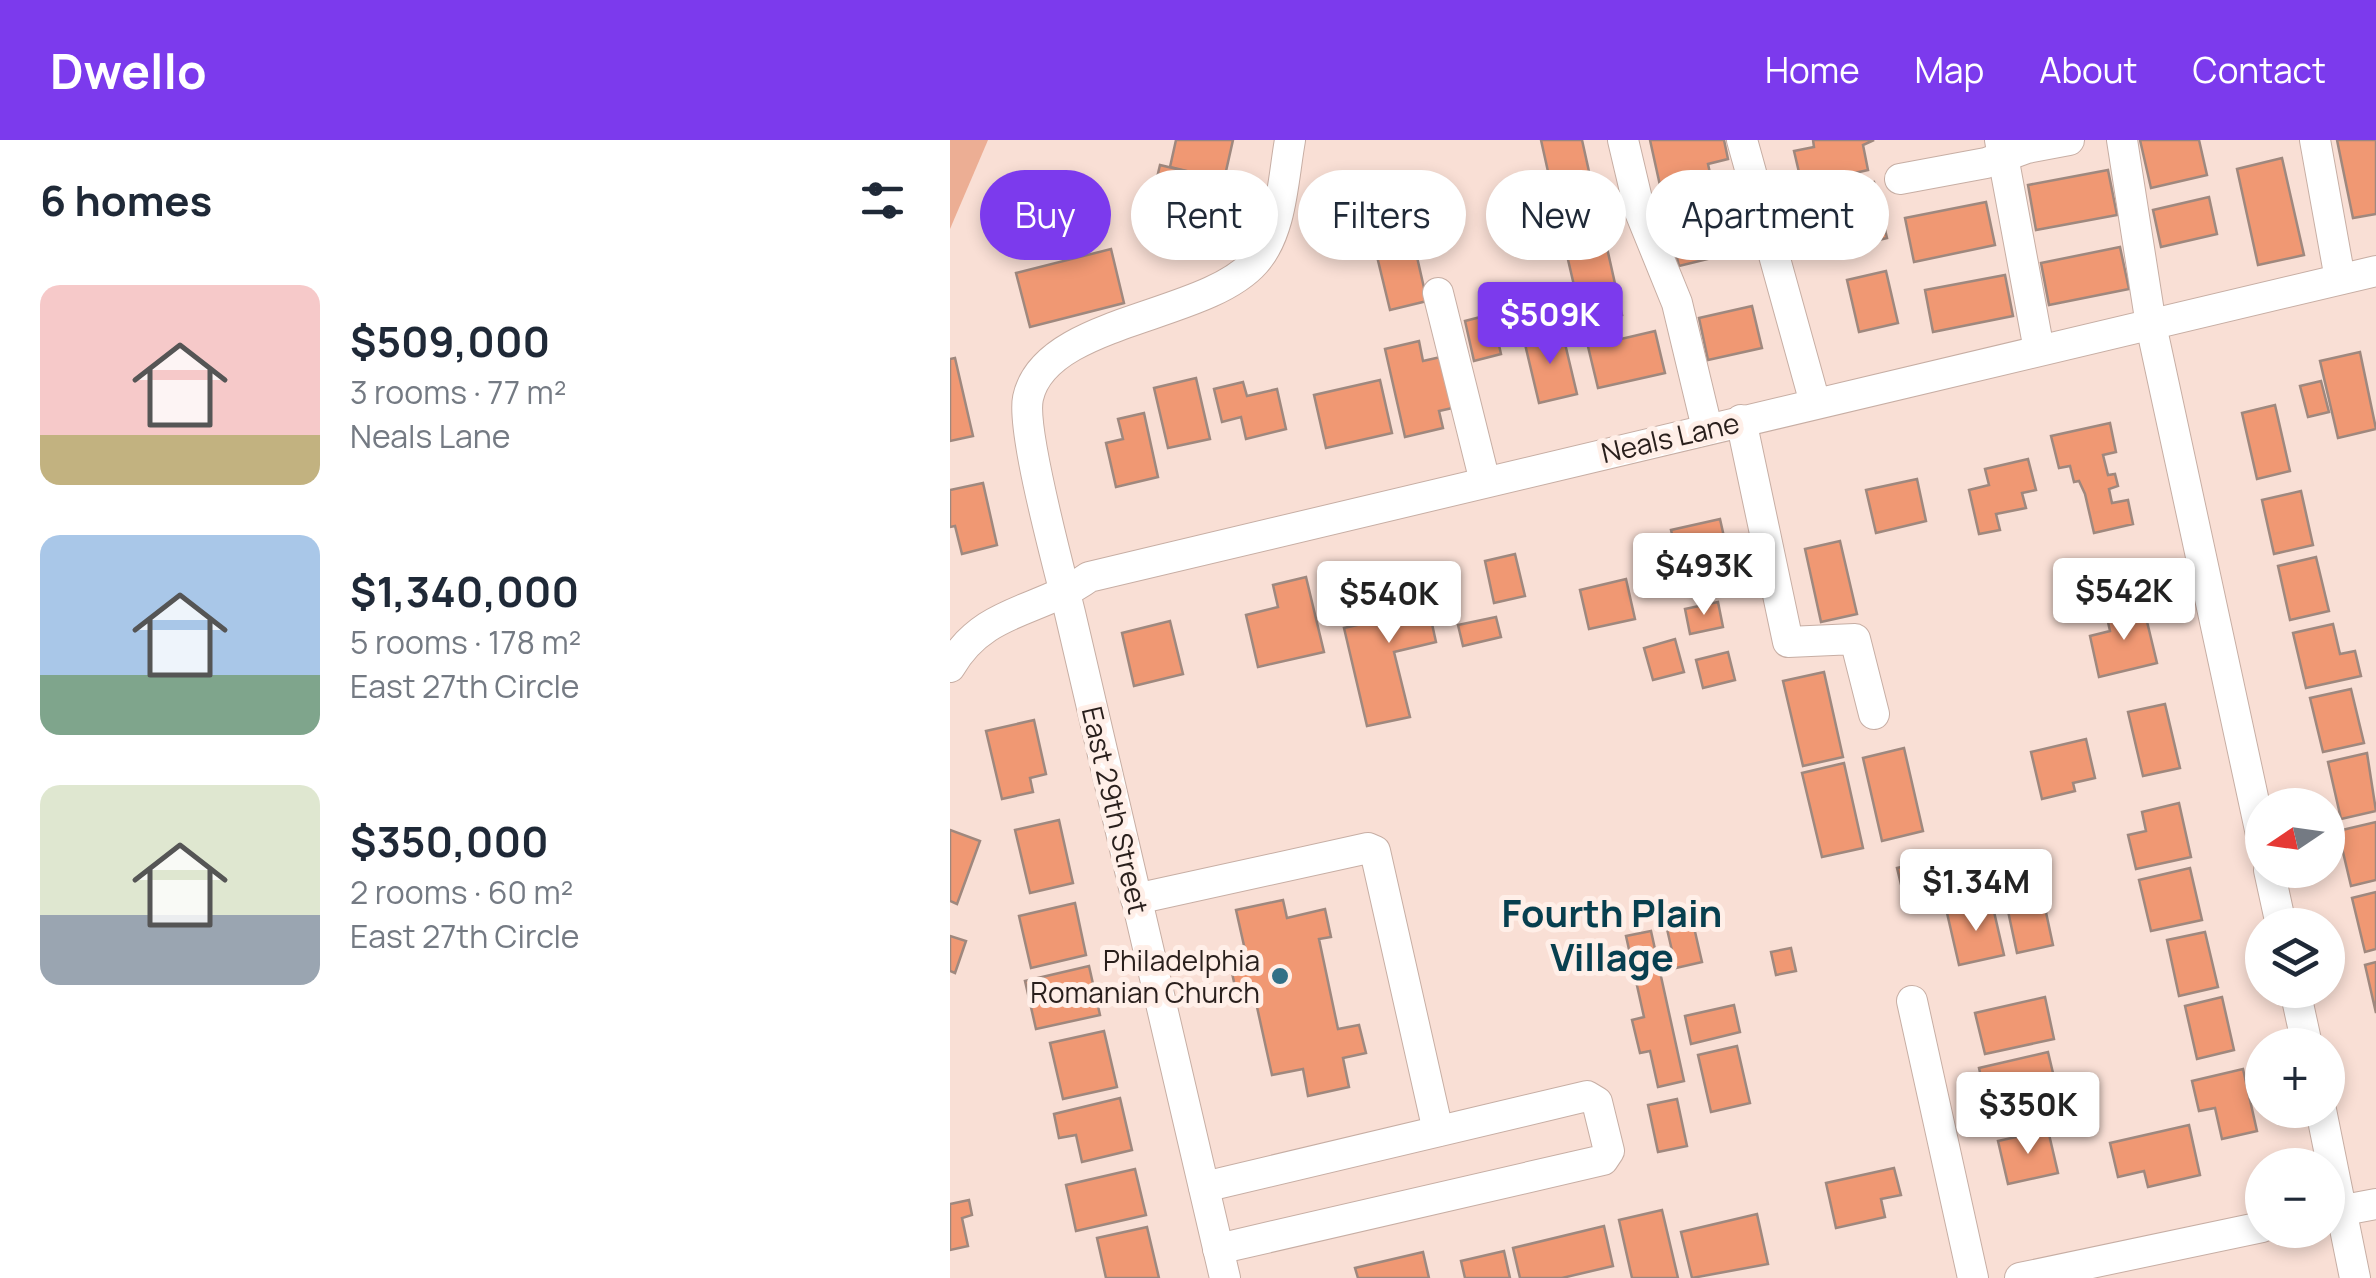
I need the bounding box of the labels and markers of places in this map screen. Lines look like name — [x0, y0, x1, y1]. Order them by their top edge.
pin: $509K — [1480, 282, 1620, 367]
pin: $493K — [1634, 533, 1774, 618]
pin: $542K — [2054, 558, 2194, 643]
pin: $540K — [1319, 561, 1459, 646]
pin: $1.34M — [1895, 849, 2057, 934]
place label: Philadelphia Romanian Church — [1030, 941, 1260, 1011]
marker: Philadelphia Romanian Church — [1269, 965, 1291, 987]
pin: $350K — [1958, 1072, 2098, 1157]

